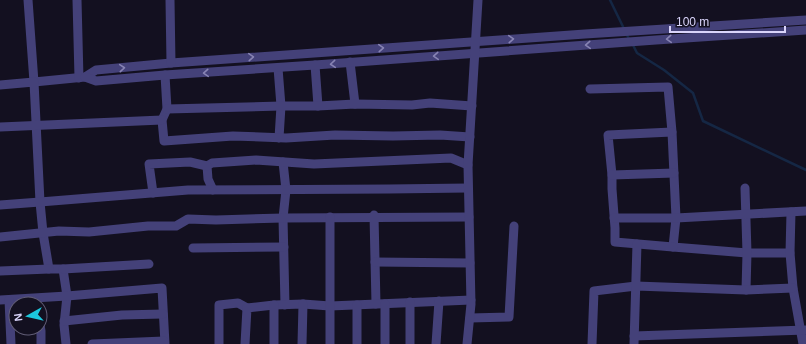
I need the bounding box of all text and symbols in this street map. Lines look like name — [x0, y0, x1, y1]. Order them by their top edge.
scale bar — [670, 8, 785, 34]
text: 100 m — [676, 15, 709, 29]
one-way arrow — [508, 34, 514, 43]
one-way arrow — [666, 34, 672, 43]
one-way arrow — [585, 40, 591, 49]
one-way arrow — [378, 44, 384, 53]
one-way arrow — [433, 52, 439, 61]
one-way arrow — [248, 53, 254, 62]
one-way arrow — [330, 59, 336, 68]
one-way arrow — [119, 64, 125, 73]
one-way arrow — [203, 68, 209, 77]
north arrow — [8, 296, 48, 336]
text: N — [12, 313, 25, 322]

